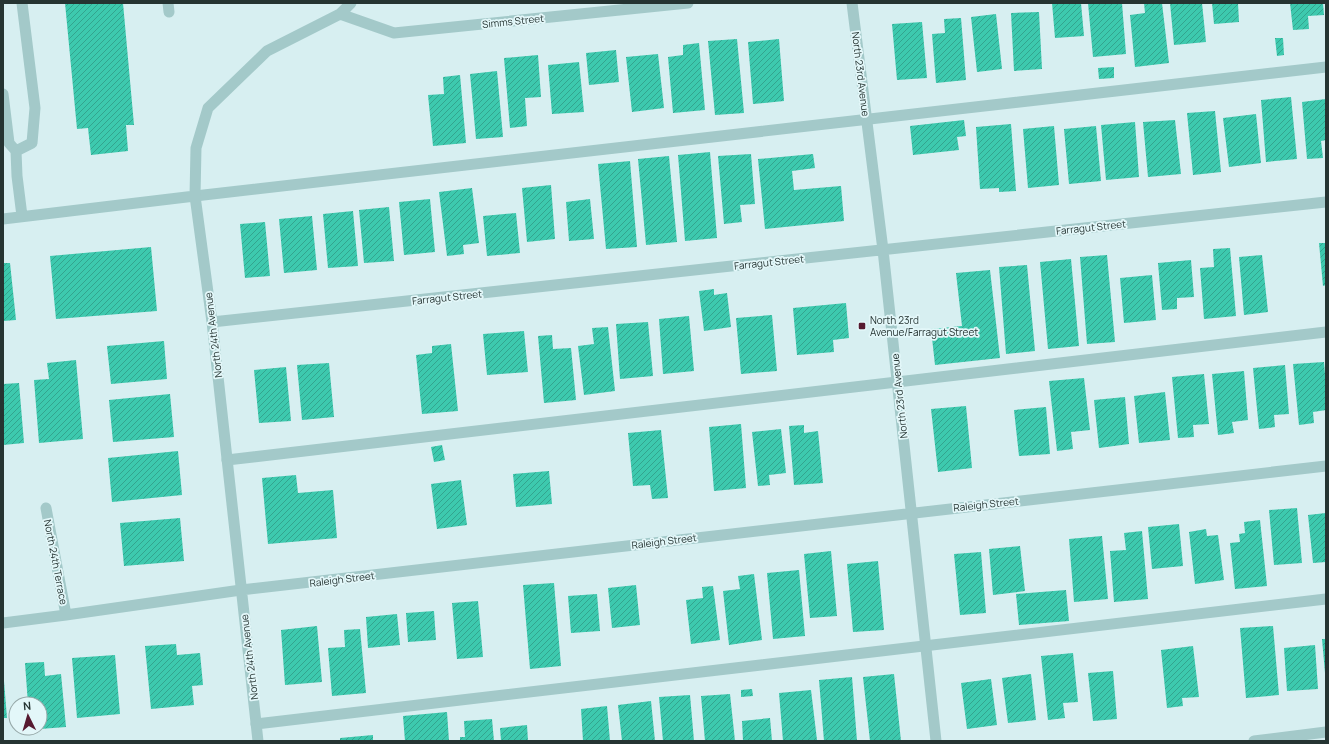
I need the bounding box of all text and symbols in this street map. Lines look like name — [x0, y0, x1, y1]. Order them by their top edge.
street label: Simms Street — [481, 11, 545, 31]
street label: North 23rd Avenue — [849, 31, 873, 117]
street label: Farragut Street — [1055, 216, 1127, 238]
street label: Farragut Street — [733, 251, 805, 273]
street label: Farragut Street — [411, 286, 483, 308]
street label: North 24th Avenue — [201, 291, 225, 378]
place label: North 23rd Avenue/Farragut Street — [870, 313, 978, 339]
marker: North 23rd Avenue/Farragut Street — [857, 321, 867, 331]
street label: North 23rd Avenue — [888, 353, 910, 439]
street label: Raleigh Street — [953, 494, 1019, 514]
street label: North 24th Terrace — [41, 518, 71, 606]
street label: Raleigh Street — [631, 530, 697, 552]
street label: Raleigh Street — [309, 568, 375, 590]
street label: North 24th Avenue — [237, 613, 261, 700]
north arrow — [8, 696, 48, 736]
text: N — [22, 698, 32, 713]

